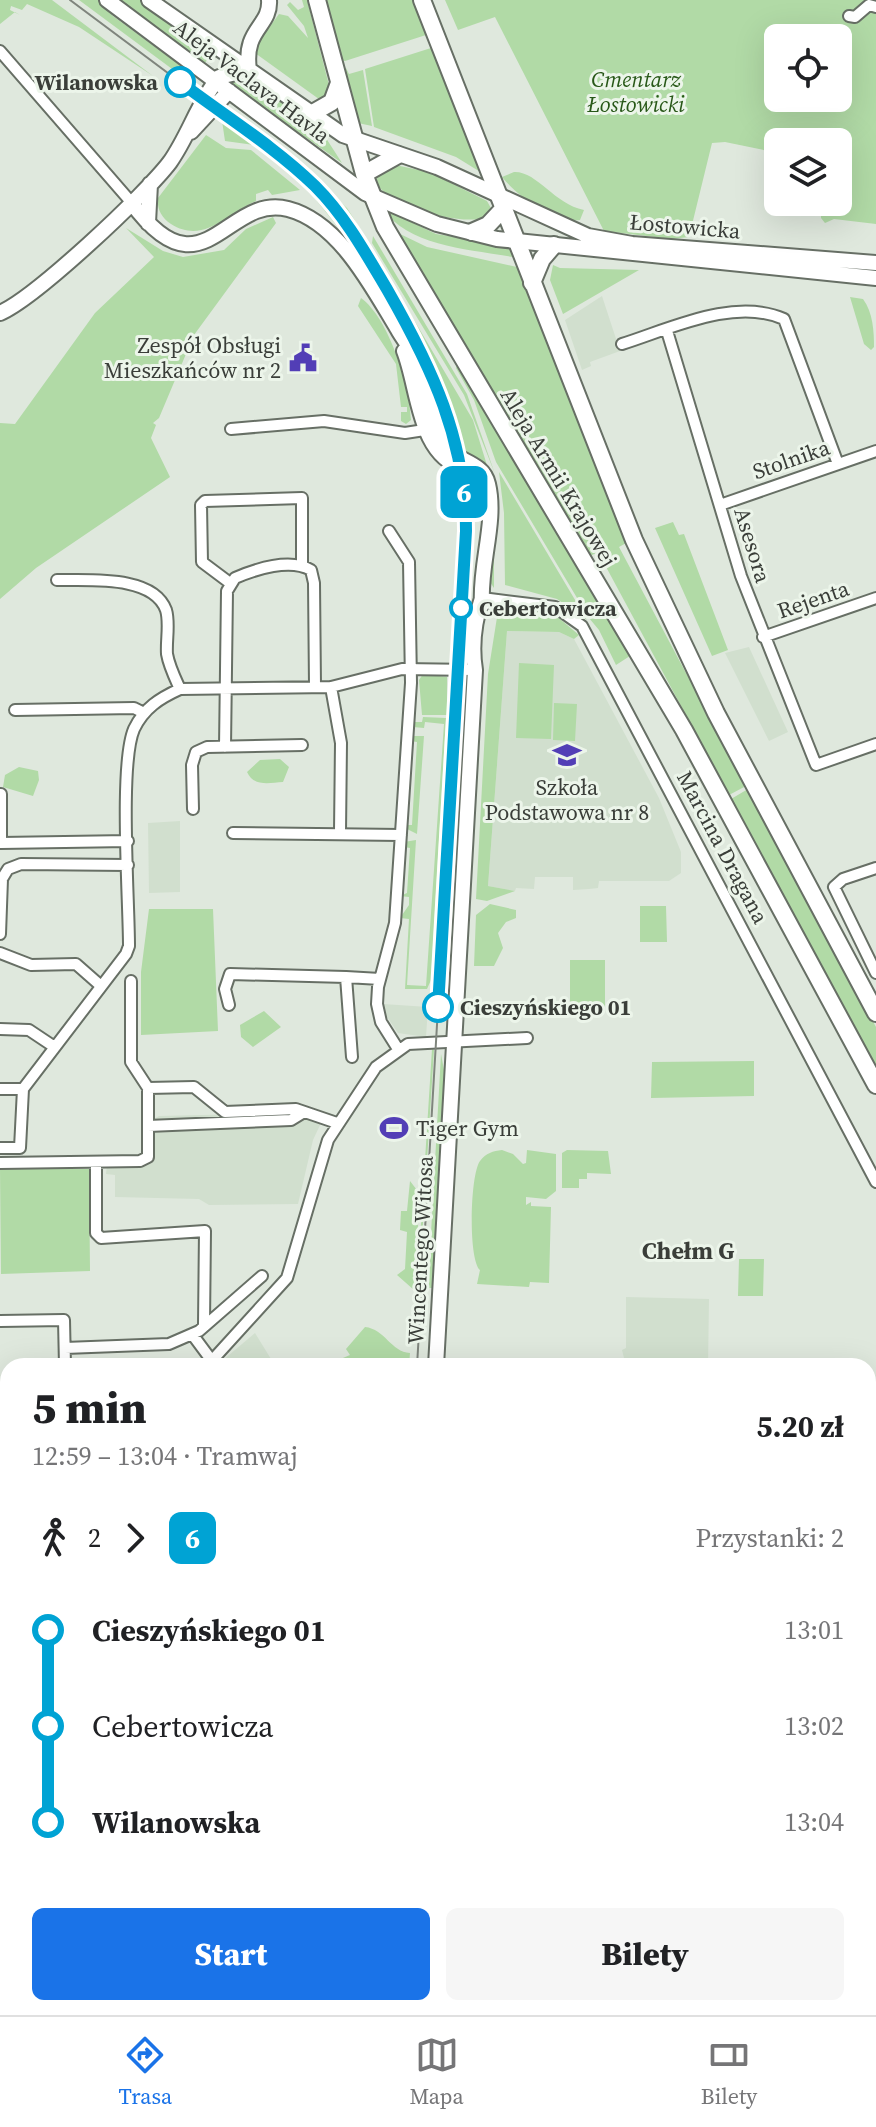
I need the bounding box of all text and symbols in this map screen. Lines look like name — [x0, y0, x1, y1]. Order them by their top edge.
street label: Aleja Vaclava Havla — [168, 12, 337, 150]
map controls — [764, 24, 852, 216]
button: locate — [764, 24, 852, 112]
park label: Cmentarz Łostowicki — [586, 64, 685, 119]
place label: Wilanowska — [34, 67, 158, 97]
marker: Wilanowska — [165, 67, 195, 97]
button: layers — [764, 128, 852, 216]
street label: Łostowicka — [628, 206, 742, 246]
place label: Zespół Obsługi Mieszkańców nr 2 — [104, 330, 281, 385]
public building icon: Zespół Obsługi Mieszkańców nr 2 — [288, 343, 318, 373]
street label: Aleja Armii Krajowej — [494, 382, 624, 572]
street label: Stolnika — [748, 432, 834, 486]
line badge: 6 — [438, 466, 490, 518]
text: 6 — [456, 473, 472, 511]
street label: Asesora — [727, 504, 779, 587]
street label: Rejenta — [773, 572, 854, 625]
place label: Cebertowicza — [479, 593, 617, 623]
marker: Cebertowicza — [450, 597, 472, 619]
school or university icon: Szkoła Podstawowa nr 8 — [552, 740, 582, 770]
street label: Marcina Dragana — [670, 765, 776, 929]
place label: Szkoła Podstawowa nr 8 — [485, 772, 649, 827]
marker: Cieszyńskiego 01 — [423, 992, 453, 1022]
place label: Cieszyńskiego 01 — [460, 992, 632, 1022]
sports icon: Tiger Gym — [379, 1113, 409, 1143]
place label: Tiger Gym — [416, 1113, 519, 1143]
street label: Wincentego Witosa — [400, 1154, 440, 1345]
district label: Chełm G — [642, 1234, 734, 1267]
text: 5 min — [32, 1377, 147, 1438]
text: 5.20 zł — [756, 1406, 844, 1447]
text: 12:59 – 13:04 · Tramwaj — [32, 1438, 298, 1474]
icon: walk — [32, 1516, 76, 1560]
icon: forward — [113, 1516, 157, 1560]
text: 6 — [185, 1519, 200, 1557]
text: 2 — [88, 1520, 101, 1556]
text: Przystanki: 2 — [696, 1520, 844, 1556]
text: Cieszyńskiego 01 — [92, 1610, 326, 1651]
text: 13:01 — [784, 1612, 844, 1648]
text: Cebertowicza — [92, 1706, 273, 1747]
text: 13:02 — [784, 1708, 844, 1744]
text: Wilanowska — [92, 1802, 260, 1843]
text: 13:04 — [784, 1804, 844, 1840]
button: Start — [32, 1908, 430, 2000]
button: Bilety — [446, 1908, 844, 2000]
tab: Trasa — [119, 2033, 172, 2111]
tab: Mapa — [409, 2033, 464, 2111]
tab: Bilety — [701, 2033, 757, 2111]

